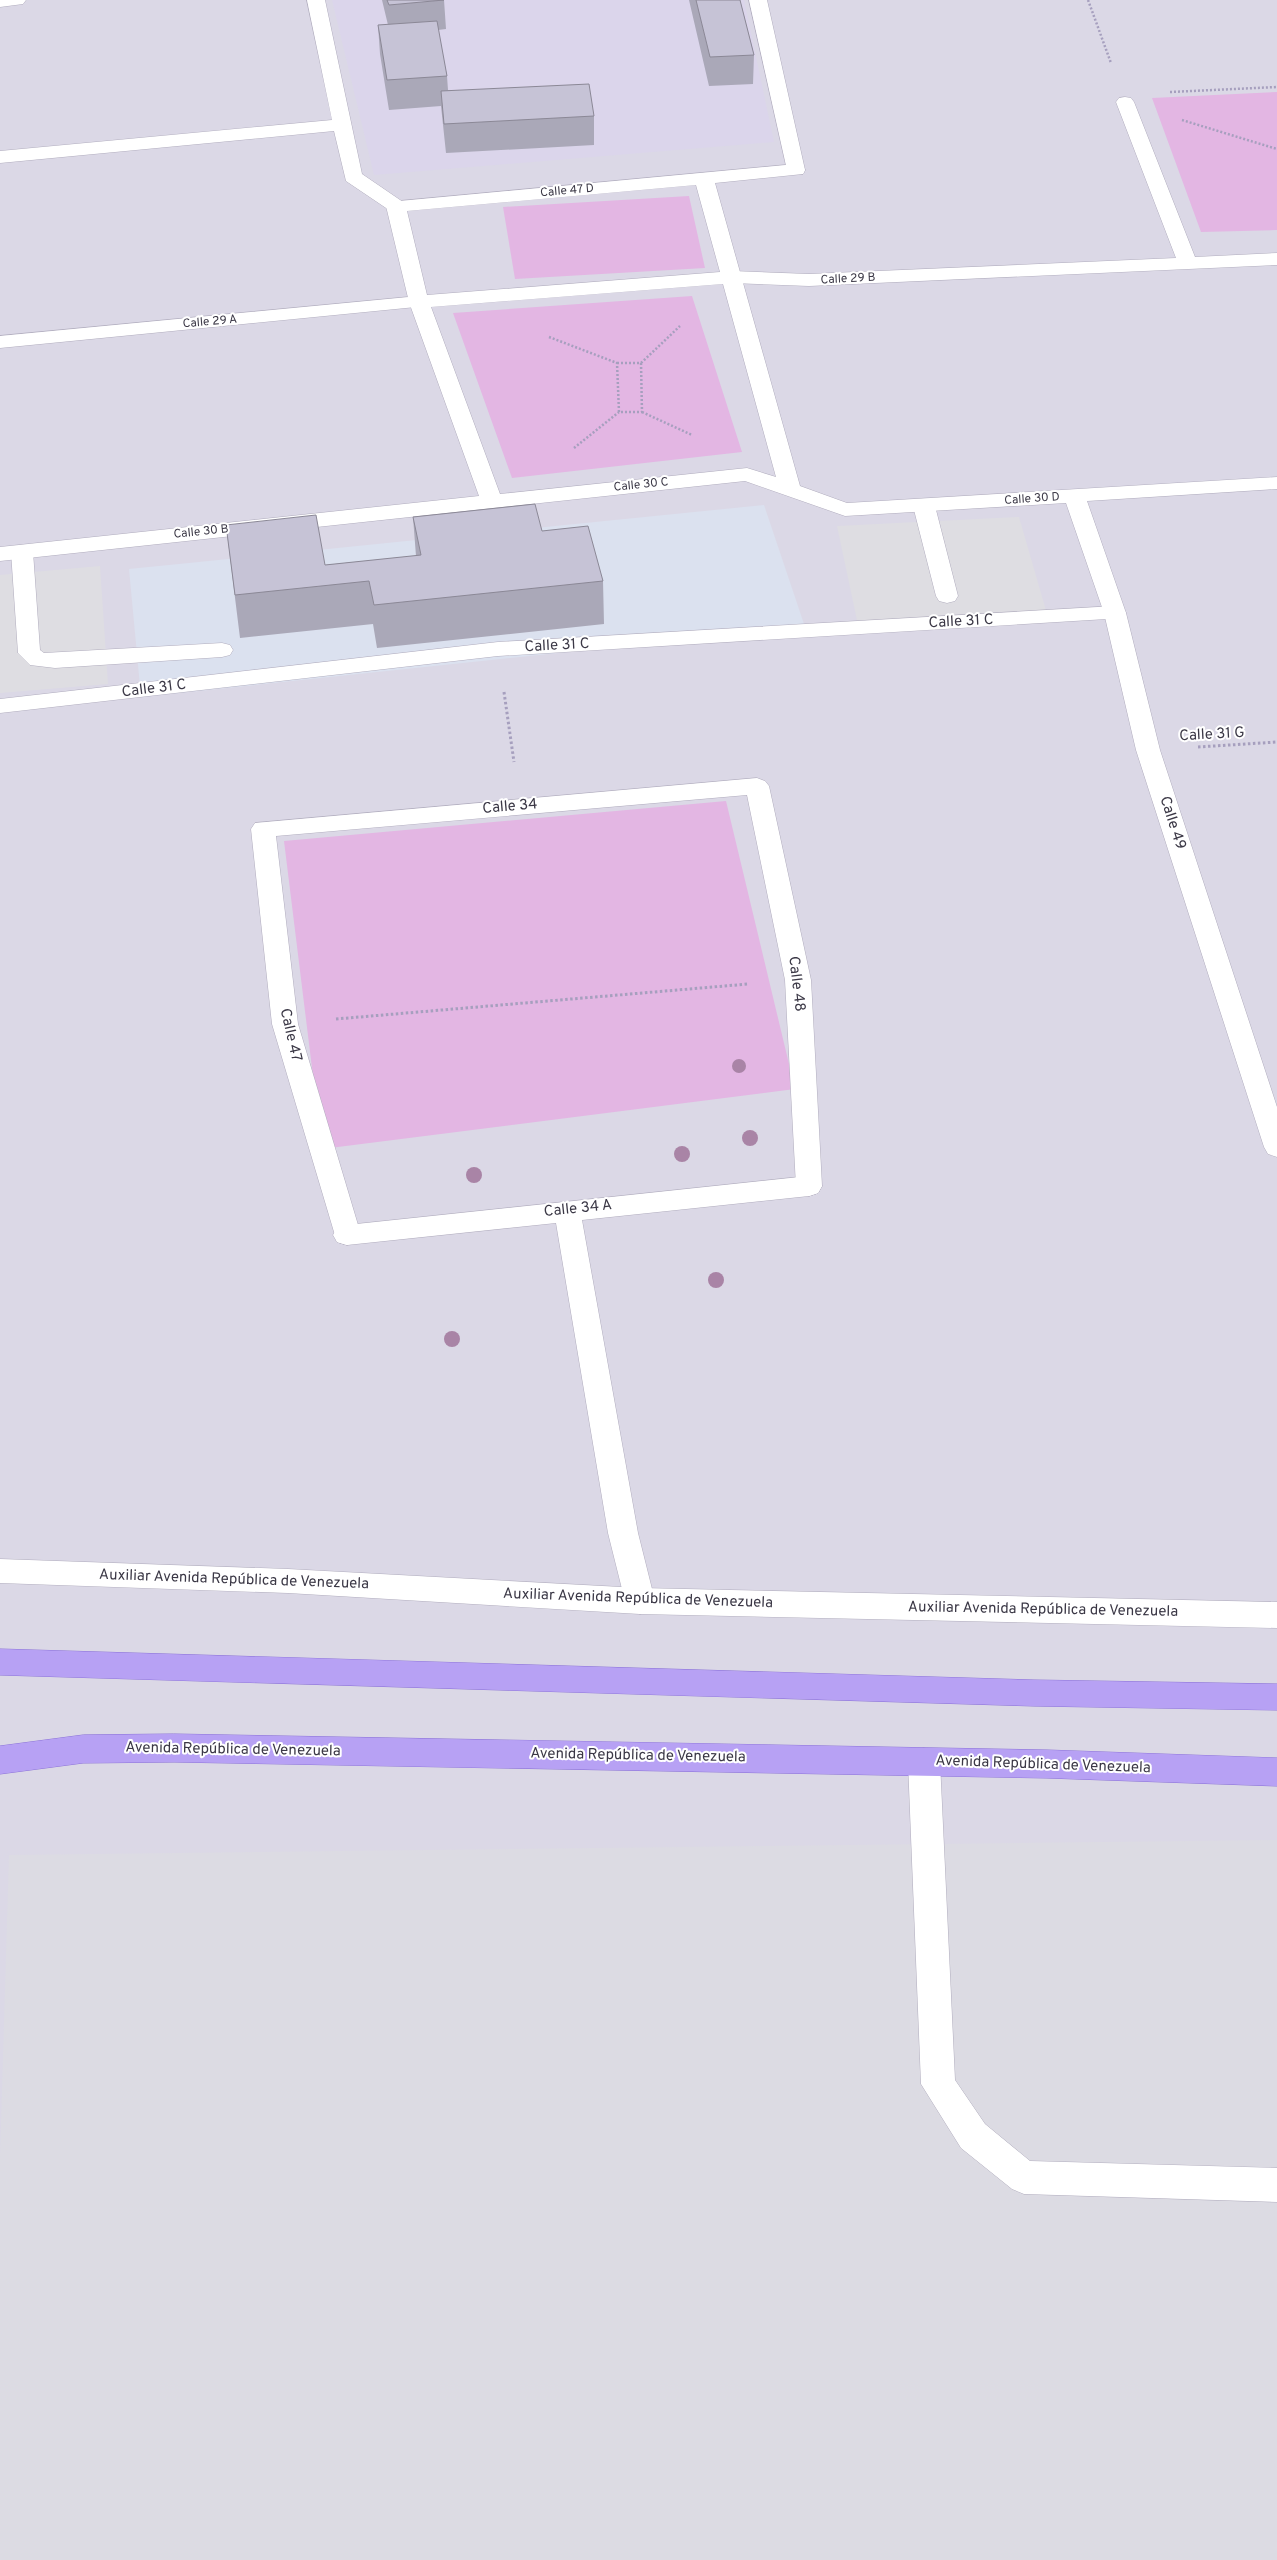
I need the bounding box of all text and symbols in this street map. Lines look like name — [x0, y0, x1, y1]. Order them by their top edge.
street label: Calle 47 D — [540, 181, 594, 201]
street label: Calle 29 B — [820, 270, 876, 288]
street label: Calle 29 A — [182, 312, 238, 332]
street label: Calle 30 C — [613, 474, 669, 496]
street label: Calle 30 D — [1004, 489, 1060, 509]
street label: Calle 30 B — [173, 521, 229, 543]
street label: Calle 31 C — [928, 611, 994, 633]
street label: Calle 31 C — [524, 635, 590, 657]
street label: Calle 31 C — [121, 676, 187, 702]
street label: Calle 31 G — [1179, 724, 1245, 746]
street label: Calle 49 — [1154, 794, 1190, 852]
street label: Calle 34 — [482, 795, 538, 819]
street label: Calle 48 — [783, 955, 809, 1013]
street label: Calle 47 — [275, 1007, 305, 1064]
street label: Calle 34 A — [543, 1196, 613, 1222]
street label: Auxiliar Avenida República de Venezuela — [99, 1566, 369, 1594]
street label: Auxiliar Avenida República de Venezuela — [503, 1585, 773, 1613]
street label: Auxiliar Avenida República de Venezuela — [908, 1598, 1178, 1622]
street label: Avenida República de Venezuela — [125, 1739, 341, 1761]
street label: Avenida República de Venezuela — [530, 1745, 746, 1767]
street label: Avenida República de Venezuela — [935, 1752, 1151, 1778]

